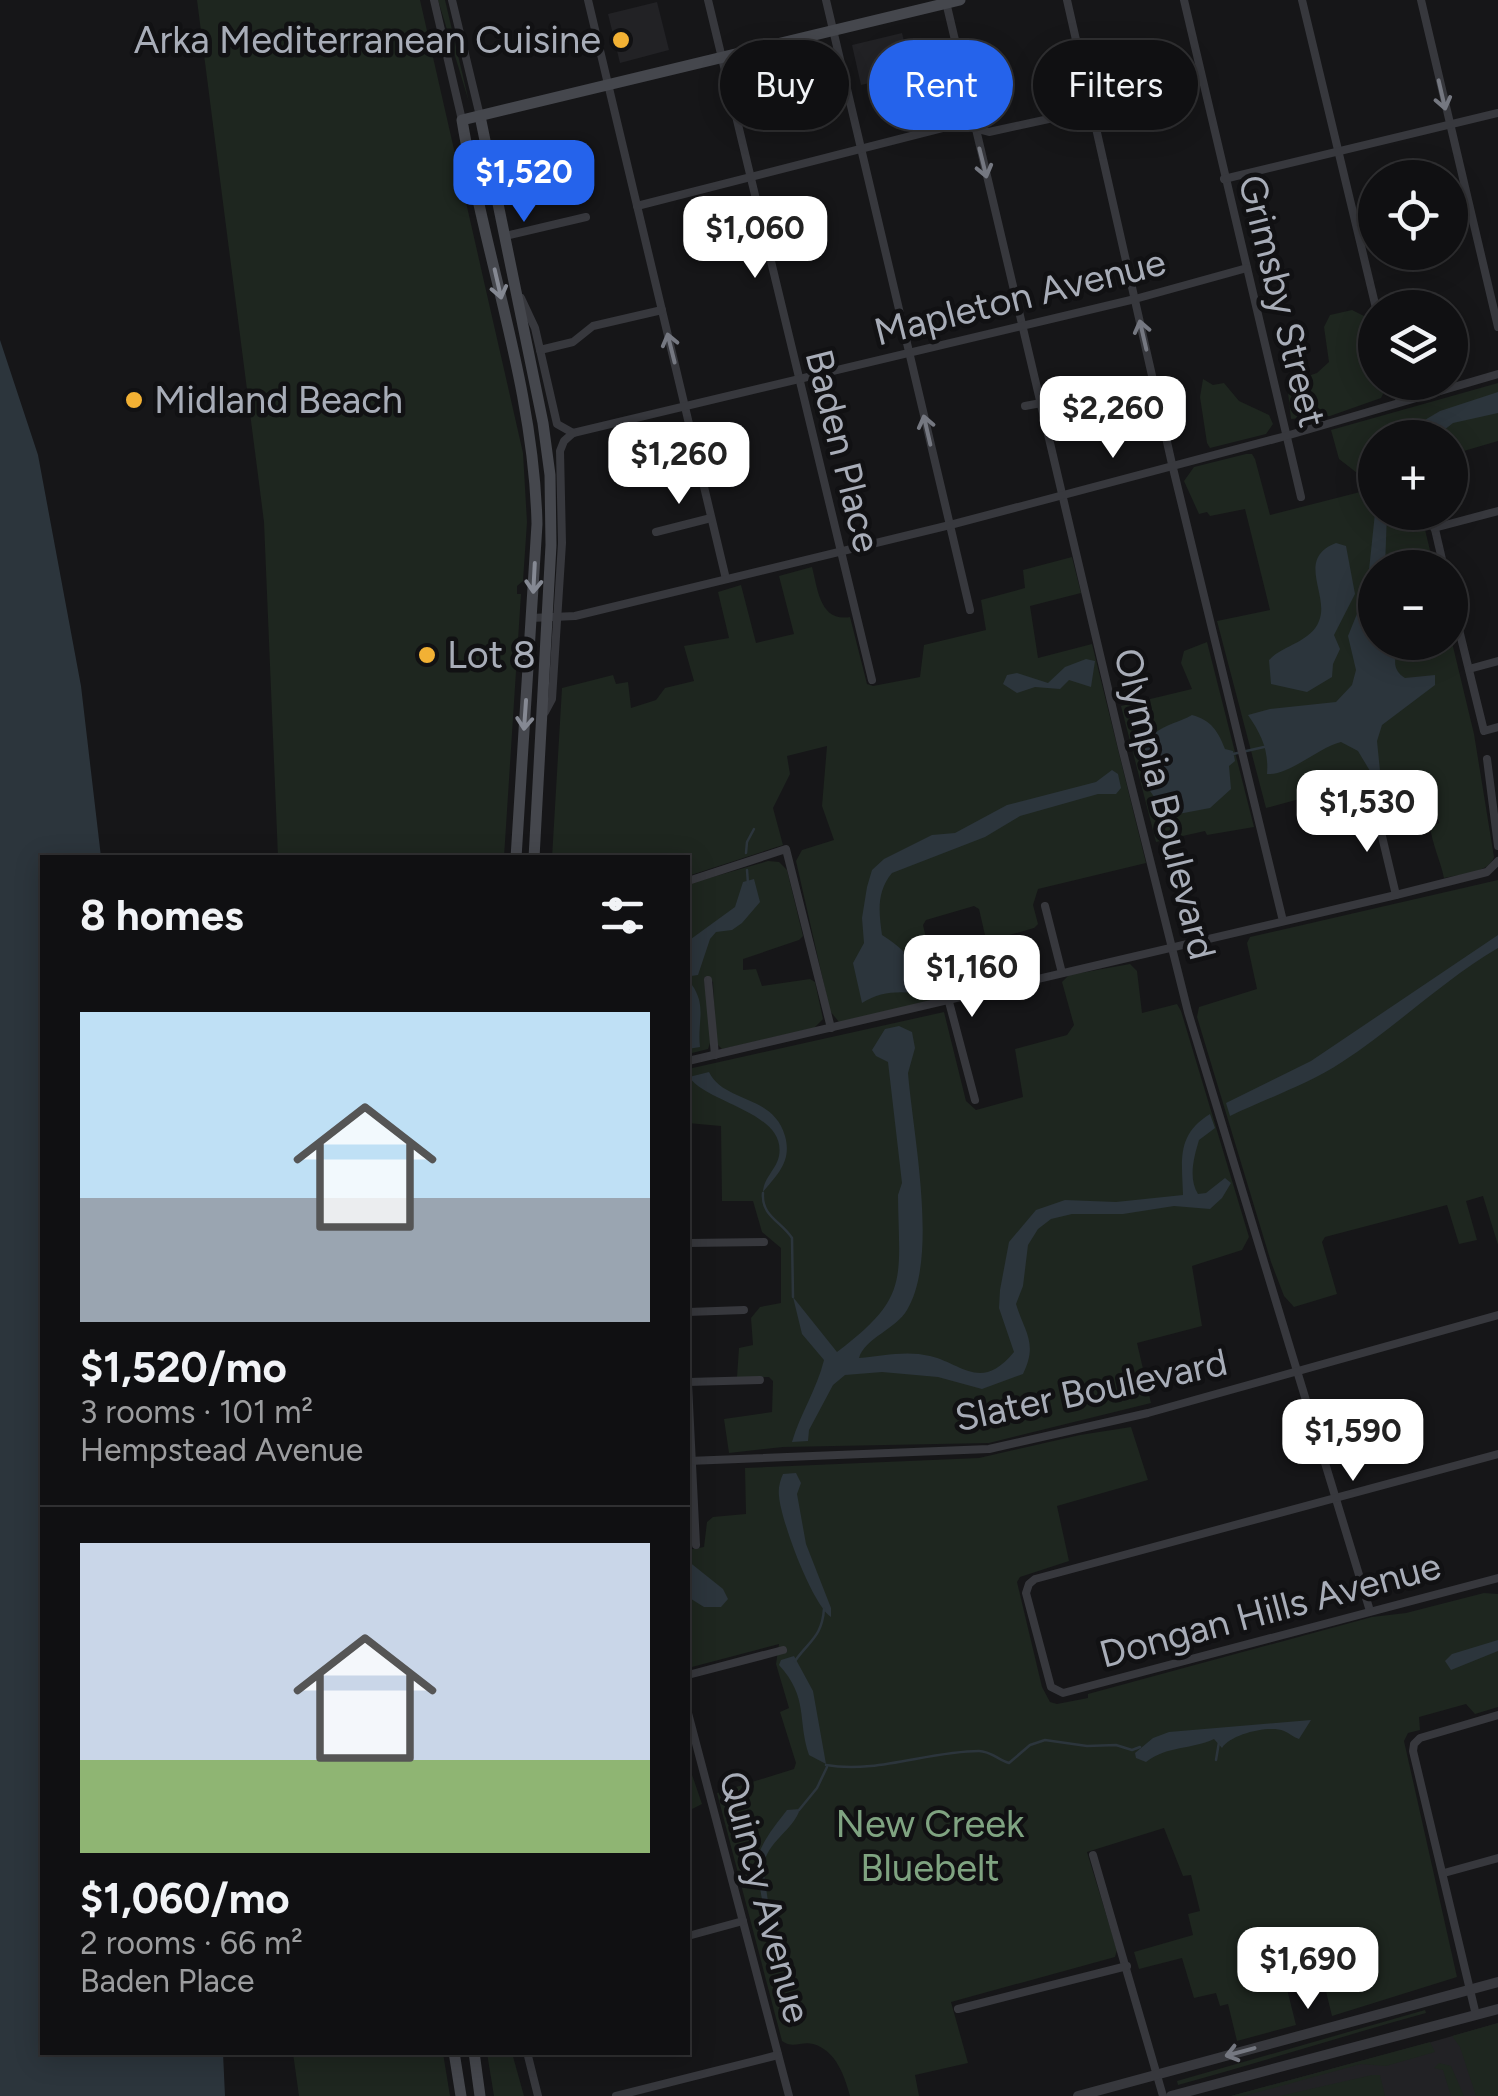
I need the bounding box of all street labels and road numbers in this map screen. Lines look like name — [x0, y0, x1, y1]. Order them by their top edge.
street label: Grimsby Street — [1228, 170, 1336, 432]
street label: Mapleton Avenue — [870, 239, 1170, 355]
street label: Baden Place — [796, 345, 890, 557]
street label: Olympia Boulevard — [1104, 644, 1226, 964]
street label: Slater Boulevard — [951, 1339, 1231, 1441]
street label: Dongan Hills Avenue — [1094, 1542, 1446, 1678]
street label: Quincy Avenue — [709, 1766, 821, 2028]

